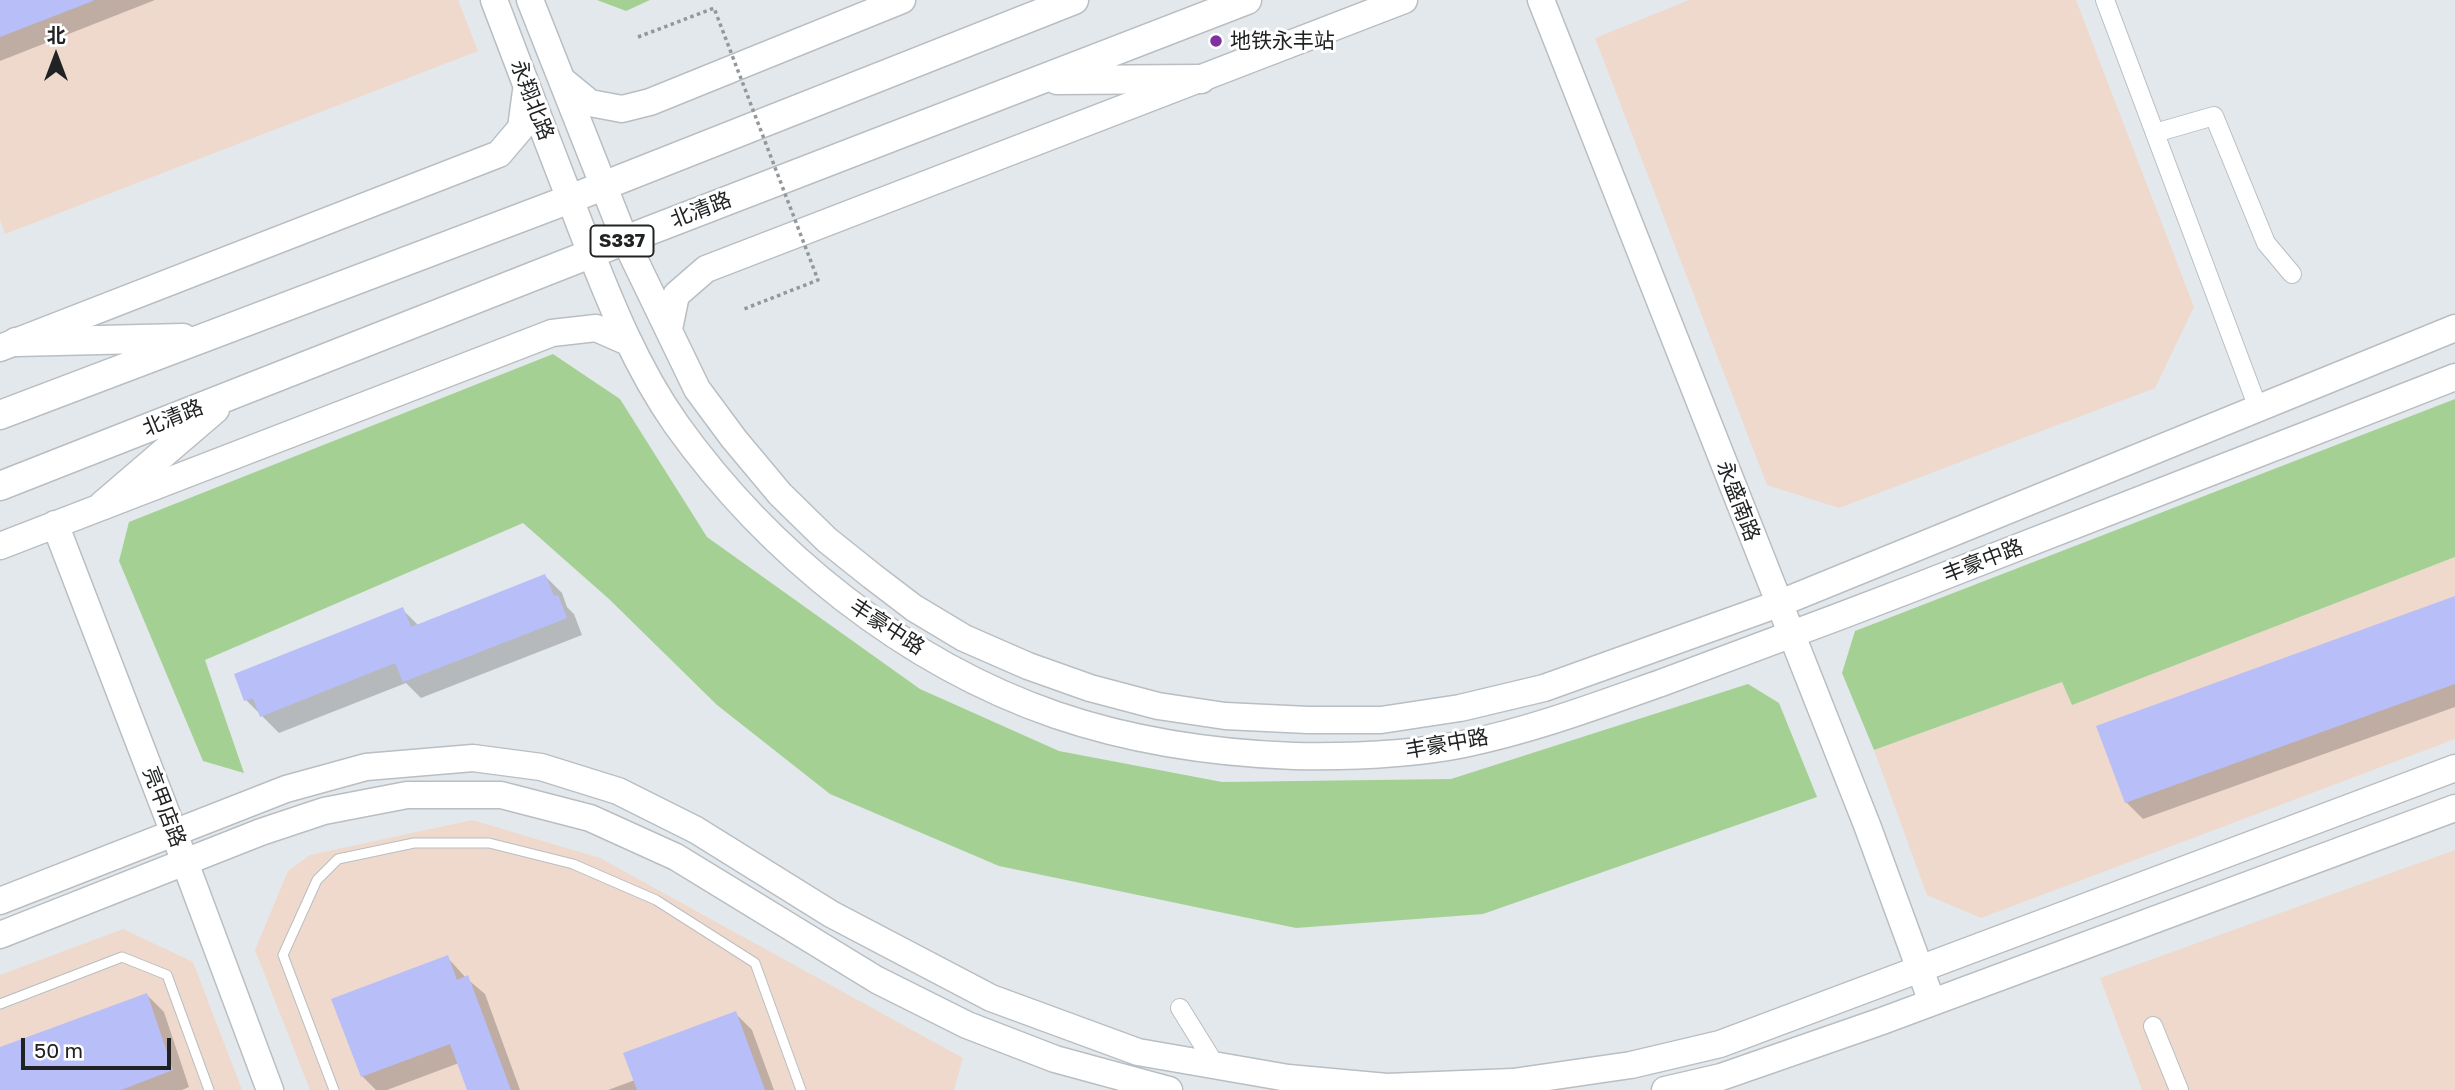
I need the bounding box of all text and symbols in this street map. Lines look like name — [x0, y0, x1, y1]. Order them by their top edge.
north arrow — [21, 21, 91, 91]
text: 北 — [46, 23, 66, 46]
place label: 地铁永丰站 — [1230, 28, 1335, 54]
marker: 地铁永丰站 — [1208, 33, 1224, 49]
street label: 永翔北路 — [505, 56, 559, 144]
street label: 北清路 — [667, 187, 735, 233]
road number: S337 — [590, 226, 654, 256]
street label: 北清路 — [139, 395, 207, 441]
street label: 永盛南路 — [1711, 457, 1765, 545]
street label: 丰豪中路 — [1939, 534, 2027, 588]
street label: 丰豪中路 — [845, 594, 929, 660]
street label: 丰豪中路 — [1403, 724, 1491, 764]
street label: 亮甲店路 — [137, 763, 191, 851]
scale bar — [24, 1024, 175, 1068]
text: 50 m — [34, 1037, 83, 1063]

